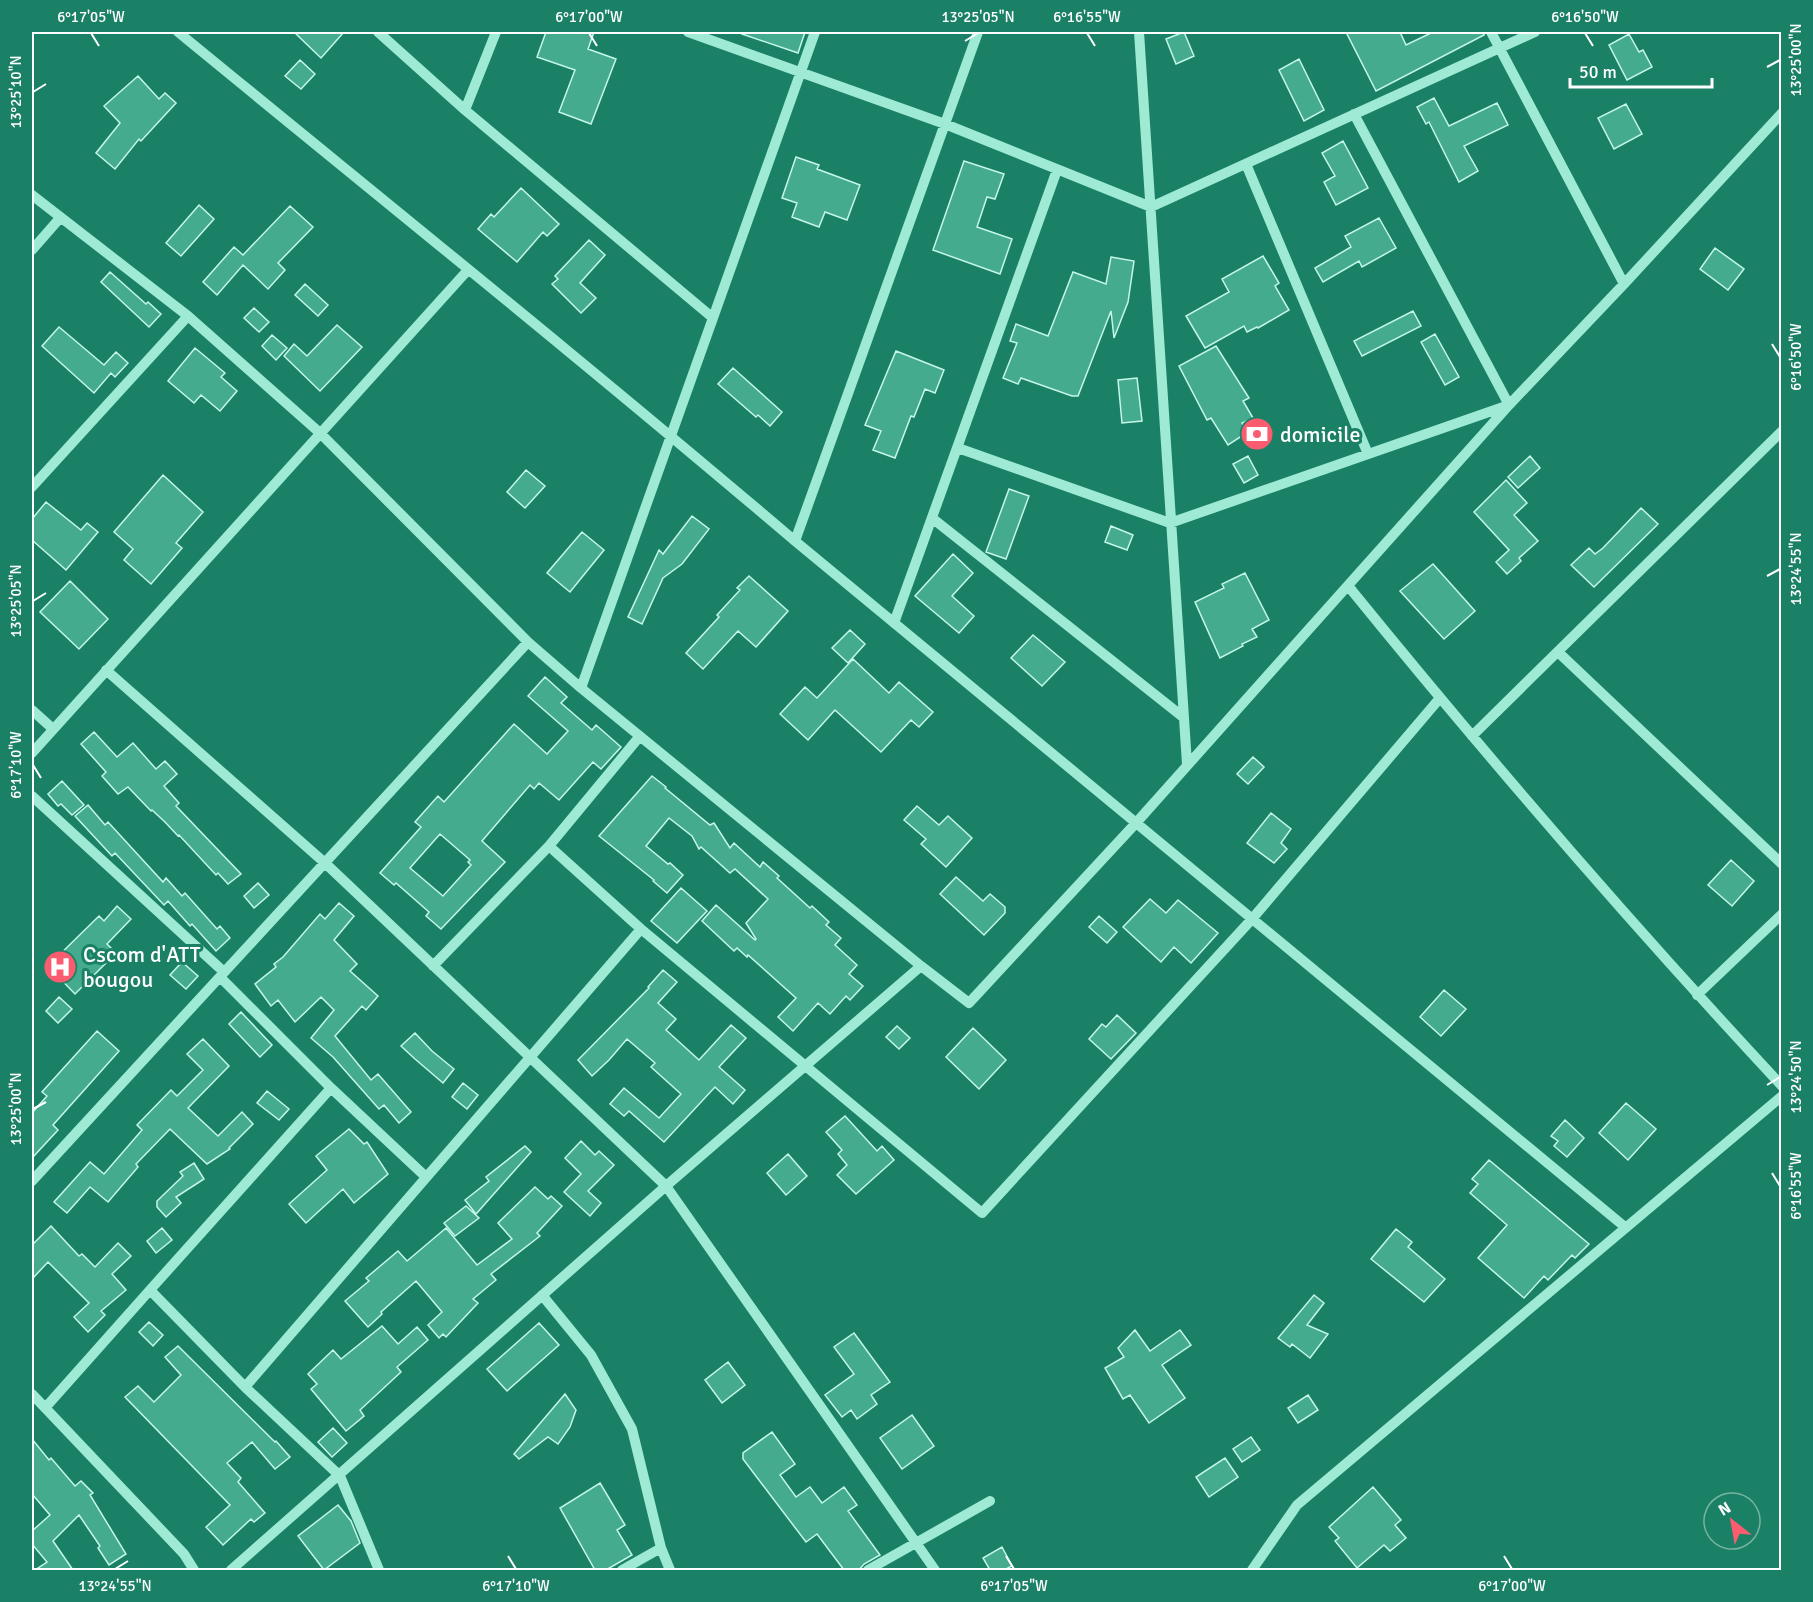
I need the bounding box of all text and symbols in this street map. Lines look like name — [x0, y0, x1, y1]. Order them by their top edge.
text: 6°17'05"W — [57, 8, 125, 26]
text: 6°17'00"W — [555, 8, 623, 26]
text: 13°25'05"N — [941, 8, 1015, 26]
text: 6°16'55"W — [1053, 8, 1121, 26]
text: 6°16'50"W — [1551, 8, 1619, 26]
text: 13°25'00"N — [1787, 23, 1805, 97]
scale bar — [1570, 51, 1712, 89]
text: 13°25'10"N — [7, 55, 25, 129]
text: 50 m — [1579, 61, 1617, 83]
text: 6°16'50"W — [1787, 323, 1805, 391]
bank icon: domicile — [1239, 416, 1275, 452]
place label: domicile — [1280, 421, 1360, 448]
text: 13°24'55"N — [1787, 532, 1805, 606]
text: 13°25'05"N — [7, 564, 25, 638]
text: 6°17'10"W — [7, 731, 25, 799]
place label: Cscom d'ATT bougou — [83, 941, 201, 993]
hospital icon: Cscom d'ATT bougou — [42, 949, 78, 985]
text: 13°24'50"N — [1787, 1040, 1805, 1114]
text: 13°25'00"N — [7, 1072, 25, 1146]
text: 6°16'55"W — [1787, 1152, 1805, 1220]
north arrow — [1702, 1491, 1762, 1551]
text: N — [1715, 1498, 1735, 1520]
text: 13°24'55"N — [78, 1577, 152, 1595]
text: 6°17'10"W — [482, 1577, 550, 1595]
text: 6°17'05"W — [980, 1577, 1048, 1595]
text: 6°17'00"W — [1478, 1577, 1546, 1595]

